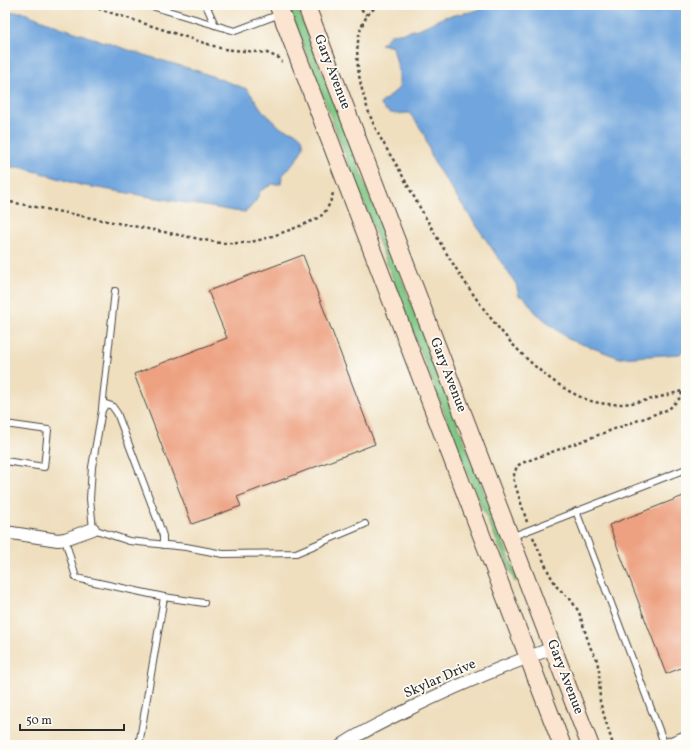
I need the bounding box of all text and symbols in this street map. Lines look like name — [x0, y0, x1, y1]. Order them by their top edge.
street label: Gary Avenue — [309, 32, 355, 113]
street label: Gary Avenue — [425, 335, 471, 416]
street label: Gary Avenue — [542, 637, 588, 718]
street label: Skylar Drive — [401, 655, 479, 703]
scale bar — [20, 706, 124, 732]
text: 50 m — [26, 713, 52, 729]

